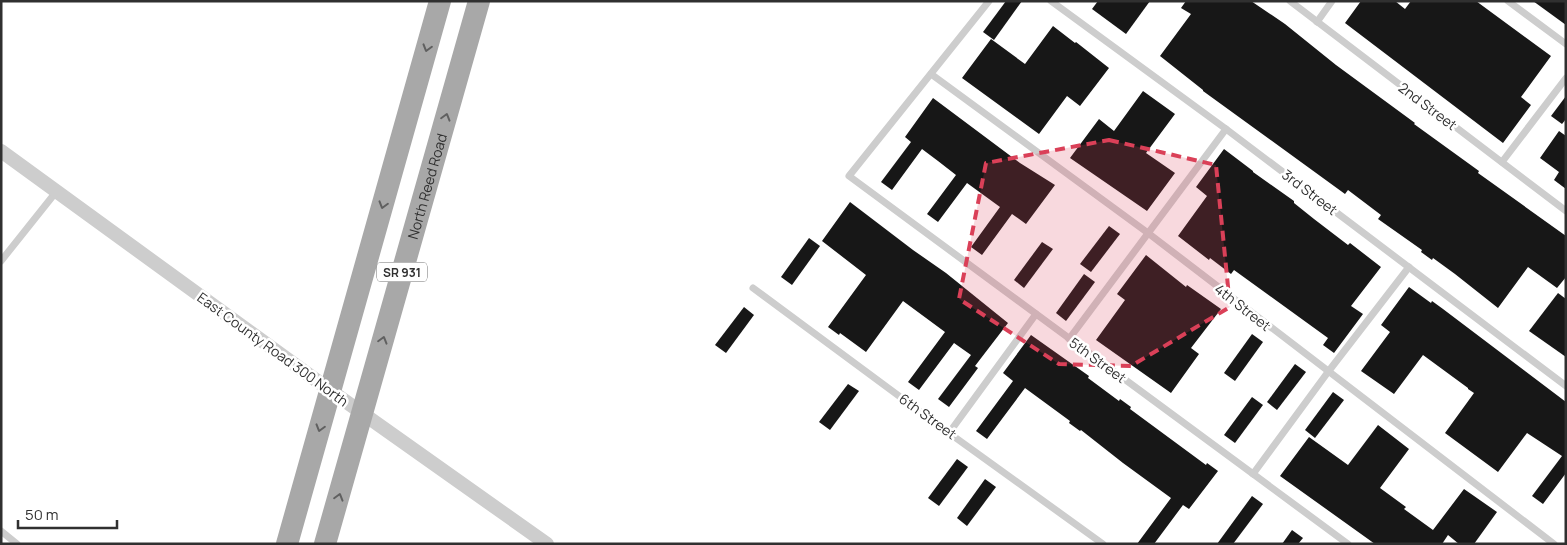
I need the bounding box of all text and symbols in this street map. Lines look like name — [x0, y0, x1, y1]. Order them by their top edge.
one-way arrow — [423, 44, 433, 52]
street label: 2nd Street — [1395, 78, 1461, 134]
one-way arrow — [440, 112, 451, 121]
street label: North Reed Road — [402, 131, 451, 241]
street label: 3rd Street — [1278, 165, 1342, 219]
one-way arrow — [379, 200, 389, 208]
road number: SR 931 — [377, 262, 427, 282]
street label: 4th Street — [1211, 279, 1275, 335]
street label: East County Road 300 North — [194, 288, 352, 410]
street label: 5th Street — [1066, 333, 1131, 387]
one-way arrow — [377, 337, 387, 345]
street label: 6th Street — [896, 389, 961, 443]
one-way arrow — [315, 424, 326, 433]
one-way arrow — [333, 493, 343, 501]
scale bar — [18, 498, 116, 530]
text: 50 m — [25, 504, 59, 525]

